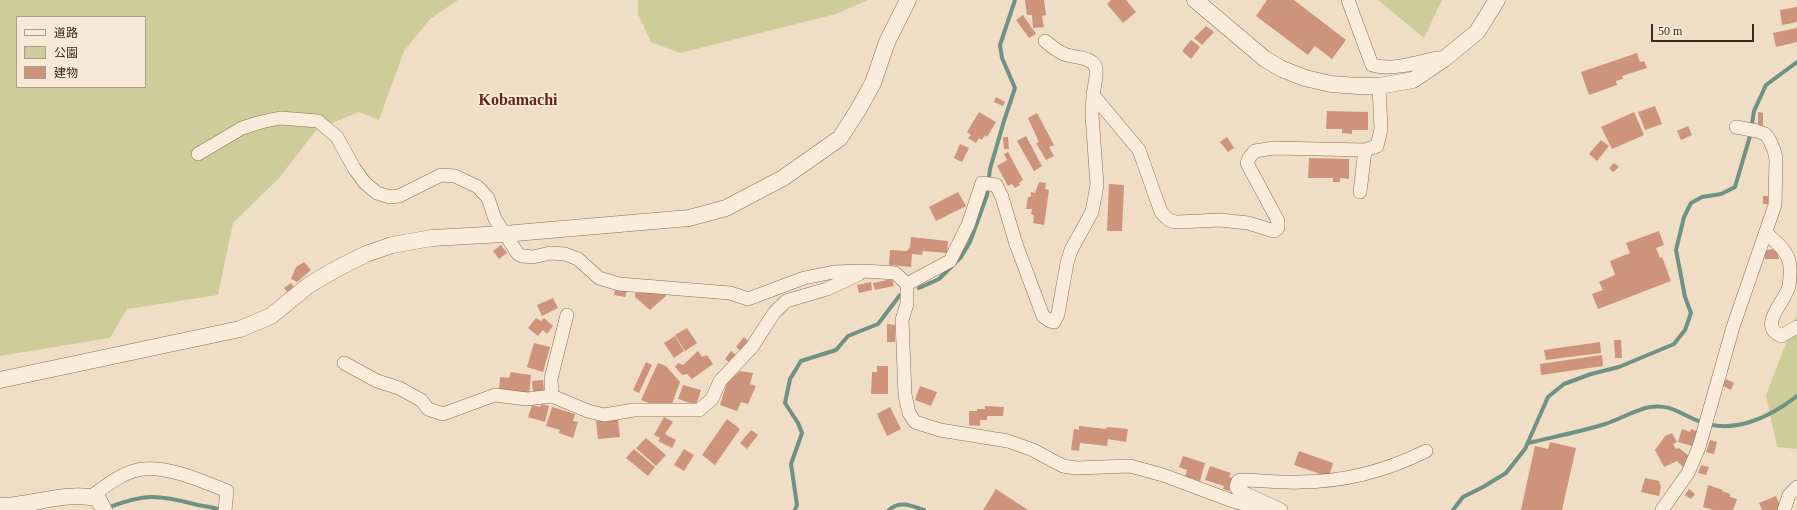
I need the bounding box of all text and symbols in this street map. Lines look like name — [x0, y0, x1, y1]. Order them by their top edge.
legend — [16, 16, 146, 88]
scale bar — [1653, 16, 1756, 42]
text: 50 m — [1658, 24, 1682, 38]
text: 道路 — [54, 26, 78, 40]
text: 公園 — [54, 46, 78, 60]
text: 建物 — [54, 66, 78, 80]
district label: Kobamachi — [478, 91, 558, 111]

